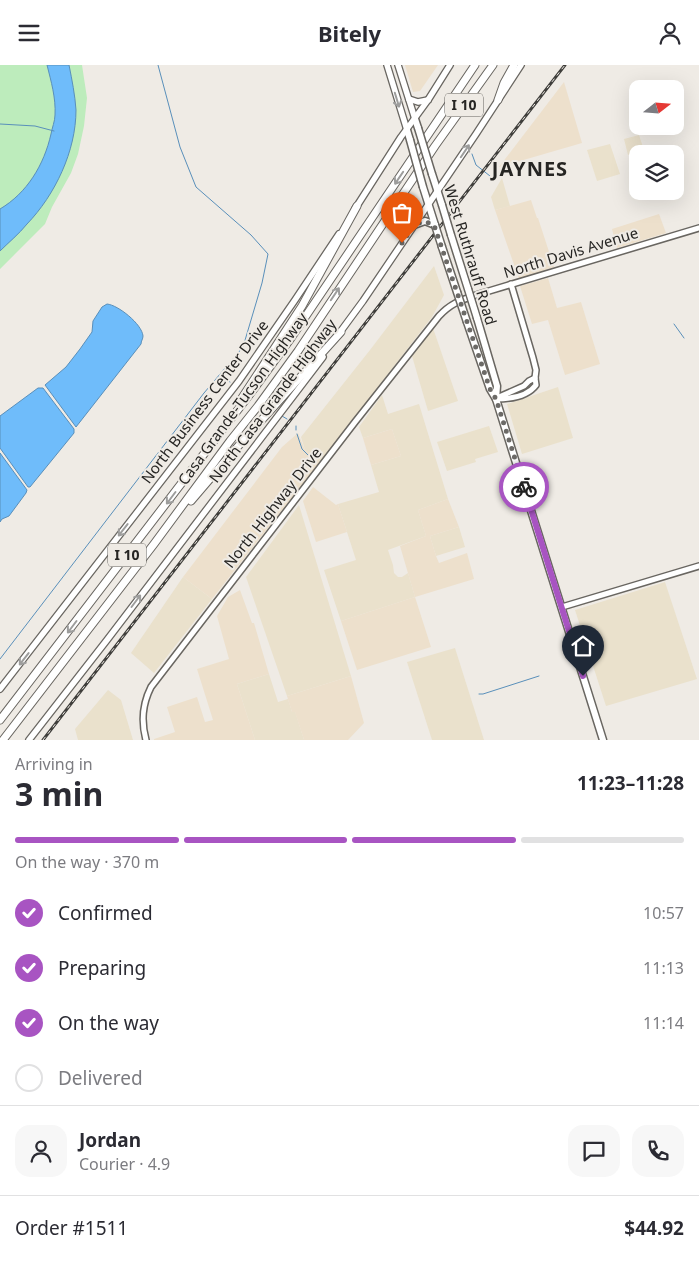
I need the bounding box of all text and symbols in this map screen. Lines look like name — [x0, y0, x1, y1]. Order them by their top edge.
text: Bitely — [318, 18, 381, 48]
icon: menu — [15, 19, 43, 47]
icon: person — [656, 19, 684, 47]
north arrow — [629, 80, 684, 135]
map controls — [629, 80, 684, 200]
one-way arrow — [393, 91, 403, 107]
road number: I 10 — [445, 93, 483, 117]
one-way arrow — [459, 144, 470, 158]
button: layers — [629, 145, 684, 200]
district label: JAYNES — [490, 155, 568, 182]
one-way arrow — [394, 171, 404, 185]
street label: West Ruthrauff Road — [440, 182, 502, 327]
pin — [381, 192, 423, 243]
icon: bag — [388, 199, 416, 227]
street label: North Davis Avenue — [501, 222, 641, 282]
one-way arrow — [330, 287, 341, 301]
street label: Casa Grande-Tucson Highway — [173, 308, 312, 489]
street label: North Casa Grande Highway — [204, 314, 341, 486]
street label: North Business Center Drive — [136, 316, 272, 487]
street label: North Highway Drive — [219, 443, 326, 572]
courier — [499, 462, 549, 512]
icon: bike — [510, 473, 538, 501]
one-way arrow — [165, 491, 176, 504]
one-way arrow — [118, 523, 129, 536]
road number: I 10 — [108, 543, 146, 567]
one-way arrow — [131, 595, 142, 608]
one-way arrow — [66, 620, 77, 633]
pin — [562, 625, 604, 676]
icon: home — [569, 632, 597, 660]
one-way arrow — [18, 652, 29, 665]
text: Arriving in — [15, 753, 93, 775]
text: 11:23–11:28 — [577, 770, 684, 796]
text: 3 min — [15, 772, 103, 815]
text: On the way · 370 m — [15, 851, 159, 873]
icon: check — [15, 899, 43, 927]
text: Confirmed — [58, 900, 153, 926]
text: 10:57 — [643, 902, 684, 924]
icon: check — [15, 954, 43, 982]
text: Preparing — [58, 955, 146, 981]
text: 11:13 — [643, 957, 684, 979]
icon: check — [15, 1009, 43, 1037]
text: On the way — [58, 1010, 159, 1036]
text: 11:14 — [643, 1012, 684, 1034]
text: Delivered — [58, 1065, 143, 1091]
button: person — [15, 1125, 67, 1177]
button: chat — [568, 1125, 620, 1177]
button: phone — [632, 1125, 684, 1177]
text: Jordan — [79, 1127, 141, 1153]
text: Courier · 4.9 — [79, 1153, 170, 1175]
text: Order #1511 — [15, 1215, 128, 1241]
text: $44.92 — [624, 1215, 684, 1241]

